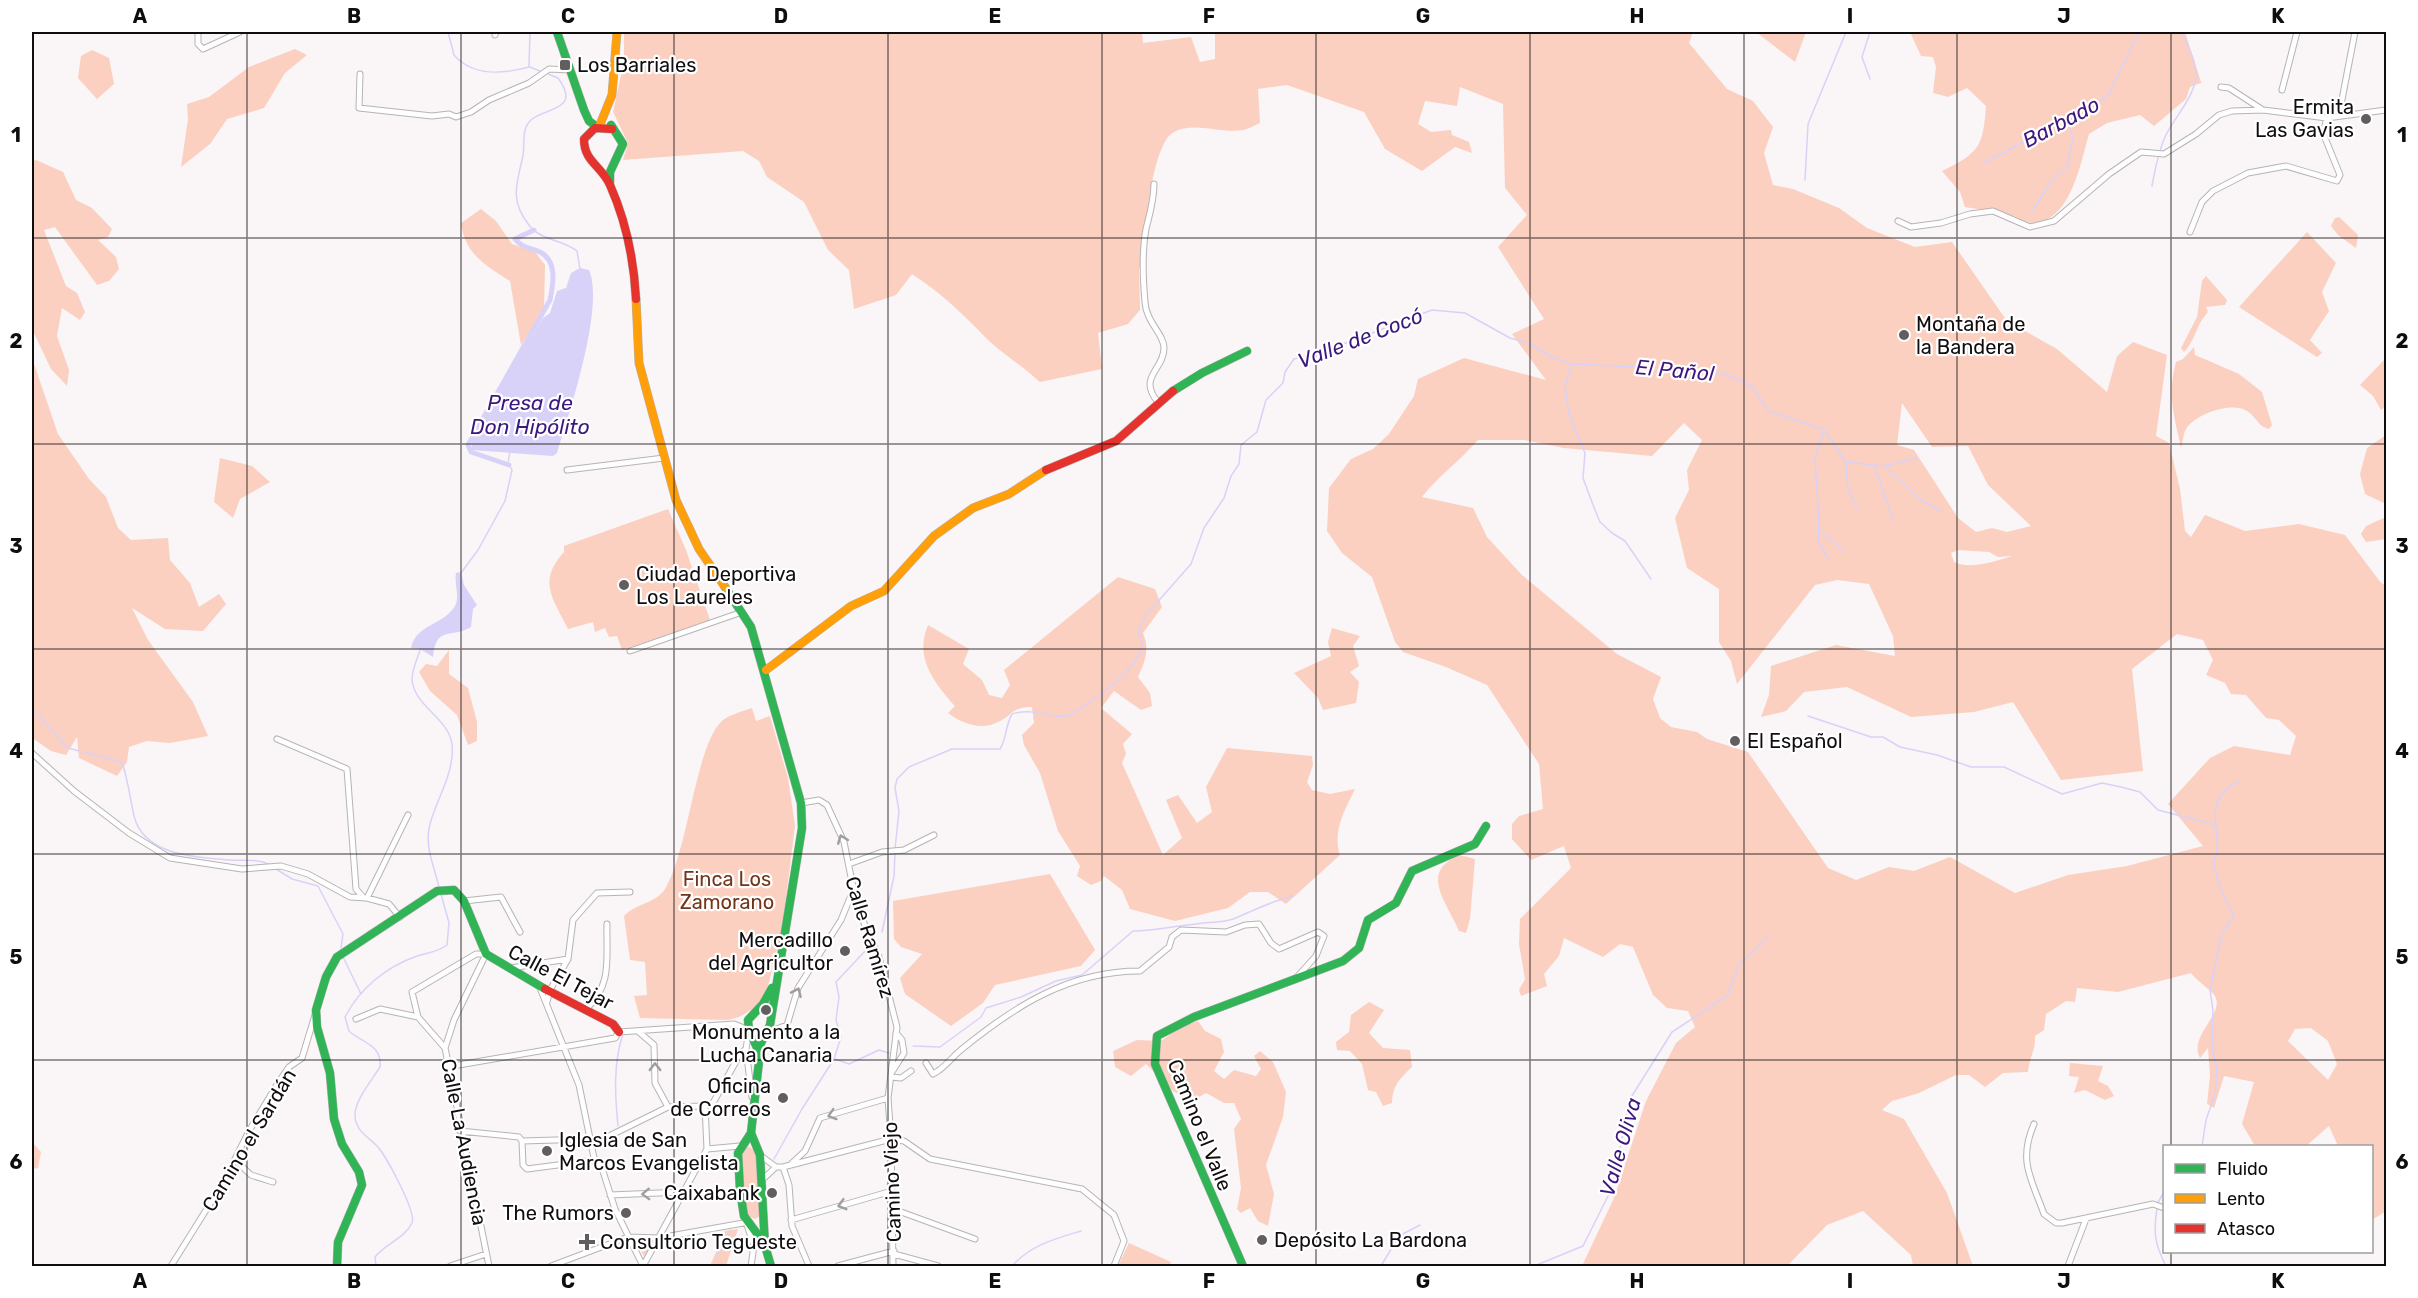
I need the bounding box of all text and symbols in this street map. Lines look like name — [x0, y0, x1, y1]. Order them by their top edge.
text: A — [133, 4, 148, 28]
text: B — [347, 4, 361, 28]
text: C — [561, 4, 575, 28]
text: D — [774, 4, 788, 28]
text: E — [989, 4, 1001, 28]
text: F — [1203, 4, 1215, 28]
text: G — [1416, 4, 1430, 28]
text: H — [1630, 4, 1644, 28]
text: I — [1847, 4, 1853, 28]
text: J — [2057, 4, 2071, 28]
text: K — [2271, 4, 2285, 28]
place label: Los Barriales — [577, 53, 696, 77]
marker: Los Barriales — [558, 58, 572, 72]
water label: Barbado — [2018, 91, 2104, 153]
place label: Ermita Las Gavias — [2255, 95, 2354, 142]
marker: Ermita Las Gavias — [2359, 112, 2373, 126]
text: 1 — [11, 123, 21, 147]
text: 1 — [2397, 123, 2407, 147]
water label: Valle de Cocó — [1294, 303, 1426, 373]
place label: Montaña de la Bandera — [1916, 312, 2025, 359]
marker: Montaña de la Bandera — [1897, 328, 1911, 342]
text: 2 — [10, 329, 23, 353]
text: 2 — [2396, 329, 2409, 353]
water label: El Pañol — [1635, 354, 1716, 386]
water label: Presa de Don Hipólito — [470, 390, 590, 439]
text: 3 — [9, 534, 23, 558]
text: 3 — [2395, 534, 2409, 558]
place label: Ciudad Deportiva Los Laureles — [636, 562, 796, 609]
marker: Ciudad Deportiva Los Laureles — [617, 578, 631, 592]
place label: El Español — [1747, 729, 1843, 753]
marker: El Español — [1728, 734, 1742, 748]
text: 4 — [9, 739, 23, 763]
text: 4 — [2395, 739, 2409, 763]
one-way arrow — [837, 834, 849, 845]
park label: Finca Los Zamorano — [680, 867, 774, 914]
street label: Calle Ramírez — [840, 873, 900, 1001]
place label: Mercadillo del Agricultor — [708, 928, 833, 975]
street label: Calle El Tejar — [504, 939, 618, 1015]
marker: Mercadillo del Agricultor — [838, 944, 852, 958]
text: 5 — [10, 945, 23, 969]
text: 5 — [2396, 945, 2409, 969]
one-way arrow — [790, 987, 802, 998]
marker: Monumento a la Lucha Canaria — [759, 1003, 773, 1017]
place label: Monumento a la Lucha Canaria — [692, 1020, 840, 1067]
street label: Camino el Valle — [1163, 1056, 1237, 1194]
street label: Calle La Audiencia — [436, 1057, 492, 1227]
one-way arrow — [649, 1063, 662, 1072]
street label: Camino el Sardán — [197, 1064, 301, 1216]
place label: Oficina de Correos — [670, 1074, 771, 1121]
marker: Oficina de Correos — [776, 1091, 790, 1105]
water label: Valle Oliva — [1594, 1095, 1646, 1199]
one-way arrow — [827, 1107, 838, 1120]
street label: Camino Viejo — [878, 1121, 906, 1243]
place label: Iglesia de San Marcos Evangelista — [559, 1128, 739, 1175]
marker: Iglesia de San Marcos Evangelista — [540, 1144, 554, 1158]
legend — [2163, 1145, 2373, 1253]
text: 6 — [9, 1150, 23, 1174]
text: 6 — [2395, 1150, 2409, 1174]
text: Fluido — [2217, 1158, 2268, 1180]
place label: Caixabank — [664, 1181, 761, 1205]
marker: Caixabank — [765, 1186, 779, 1200]
one-way arrow — [642, 1187, 651, 1200]
text: Lento — [2217, 1188, 2265, 1210]
one-way arrow — [837, 1198, 848, 1210]
place label: The Rumors — [502, 1201, 614, 1225]
marker: The Rumors — [619, 1206, 633, 1220]
text: Atasco — [2217, 1218, 2275, 1240]
place label: Depósito La Bardona — [1274, 1228, 1467, 1252]
place label: Consultorio Tegueste — [600, 1230, 797, 1254]
marker: Consultorio Tegueste — [578, 1233, 596, 1251]
marker: Depósito La Bardona — [1255, 1233, 1269, 1247]
text: A — [133, 1269, 148, 1293]
text: B — [347, 1269, 361, 1293]
text: C — [561, 1269, 575, 1293]
text: D — [774, 1269, 788, 1293]
text: E — [989, 1269, 1001, 1293]
text: F — [1203, 1269, 1215, 1293]
text: G — [1416, 1269, 1430, 1293]
text: H — [1630, 1269, 1644, 1293]
text: I — [1847, 1269, 1853, 1293]
text: J — [2057, 1269, 2071, 1293]
text: K — [2271, 1269, 2285, 1293]

